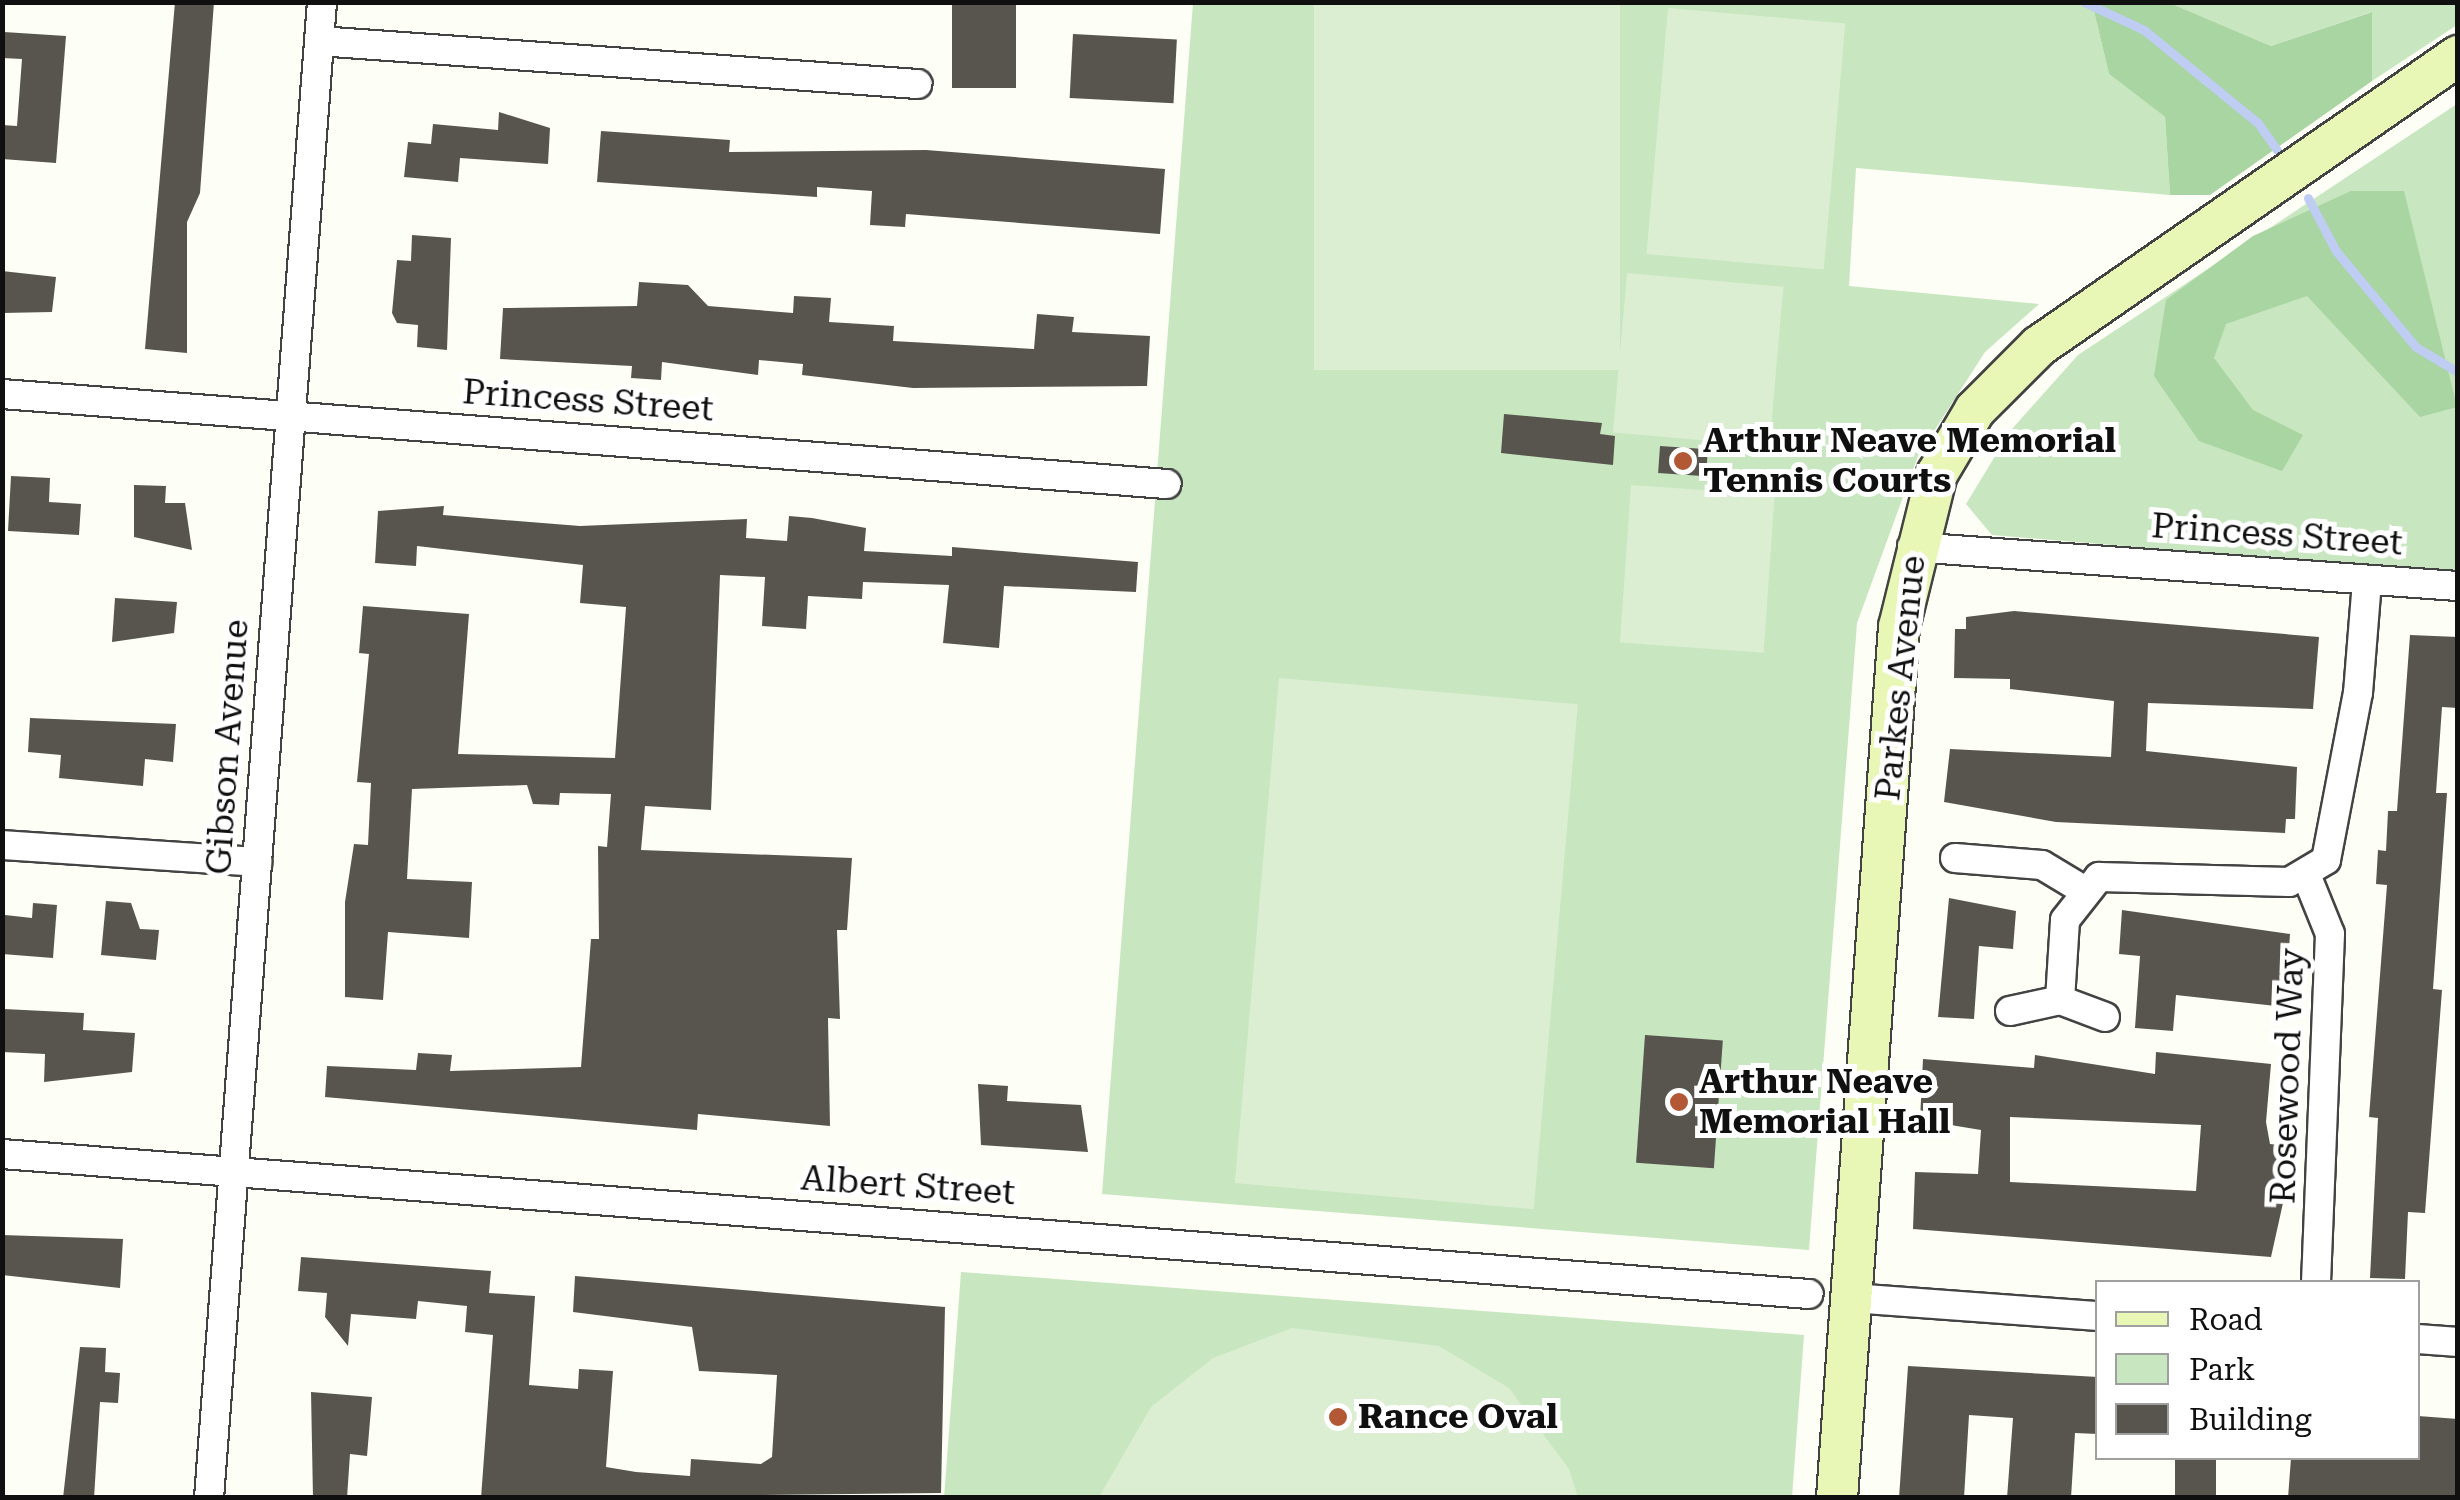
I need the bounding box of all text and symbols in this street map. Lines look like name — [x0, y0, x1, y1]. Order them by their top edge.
street label: Princess Street — [461, 371, 715, 431]
place label: Arthur Neave Memorial Tennis Courts — [1703, 420, 2116, 502]
marker: Arthur Neave Memorial Tennis Courts — [1672, 450, 1694, 472]
street label: Princess Street — [2150, 505, 2404, 565]
street label: Parkes Avenue — [1867, 553, 1935, 803]
street label: Gibson Avenue — [198, 618, 258, 876]
street label: Rosewood Way — [2263, 947, 2313, 1205]
place label: Arthur Neave Memorial Hall — [1699, 1061, 1950, 1143]
marker: Arthur Neave Memorial Hall — [1668, 1091, 1690, 1113]
street label: Albert Street — [799, 1158, 1017, 1214]
legend — [2095, 1280, 2420, 1460]
text: Road — [2189, 1302, 2263, 1337]
text: Park — [2189, 1352, 2255, 1387]
place label: Rance Oval — [1358, 1396, 1558, 1438]
text: Building — [2189, 1402, 2312, 1437]
marker: Rance Oval — [1327, 1406, 1349, 1428]

